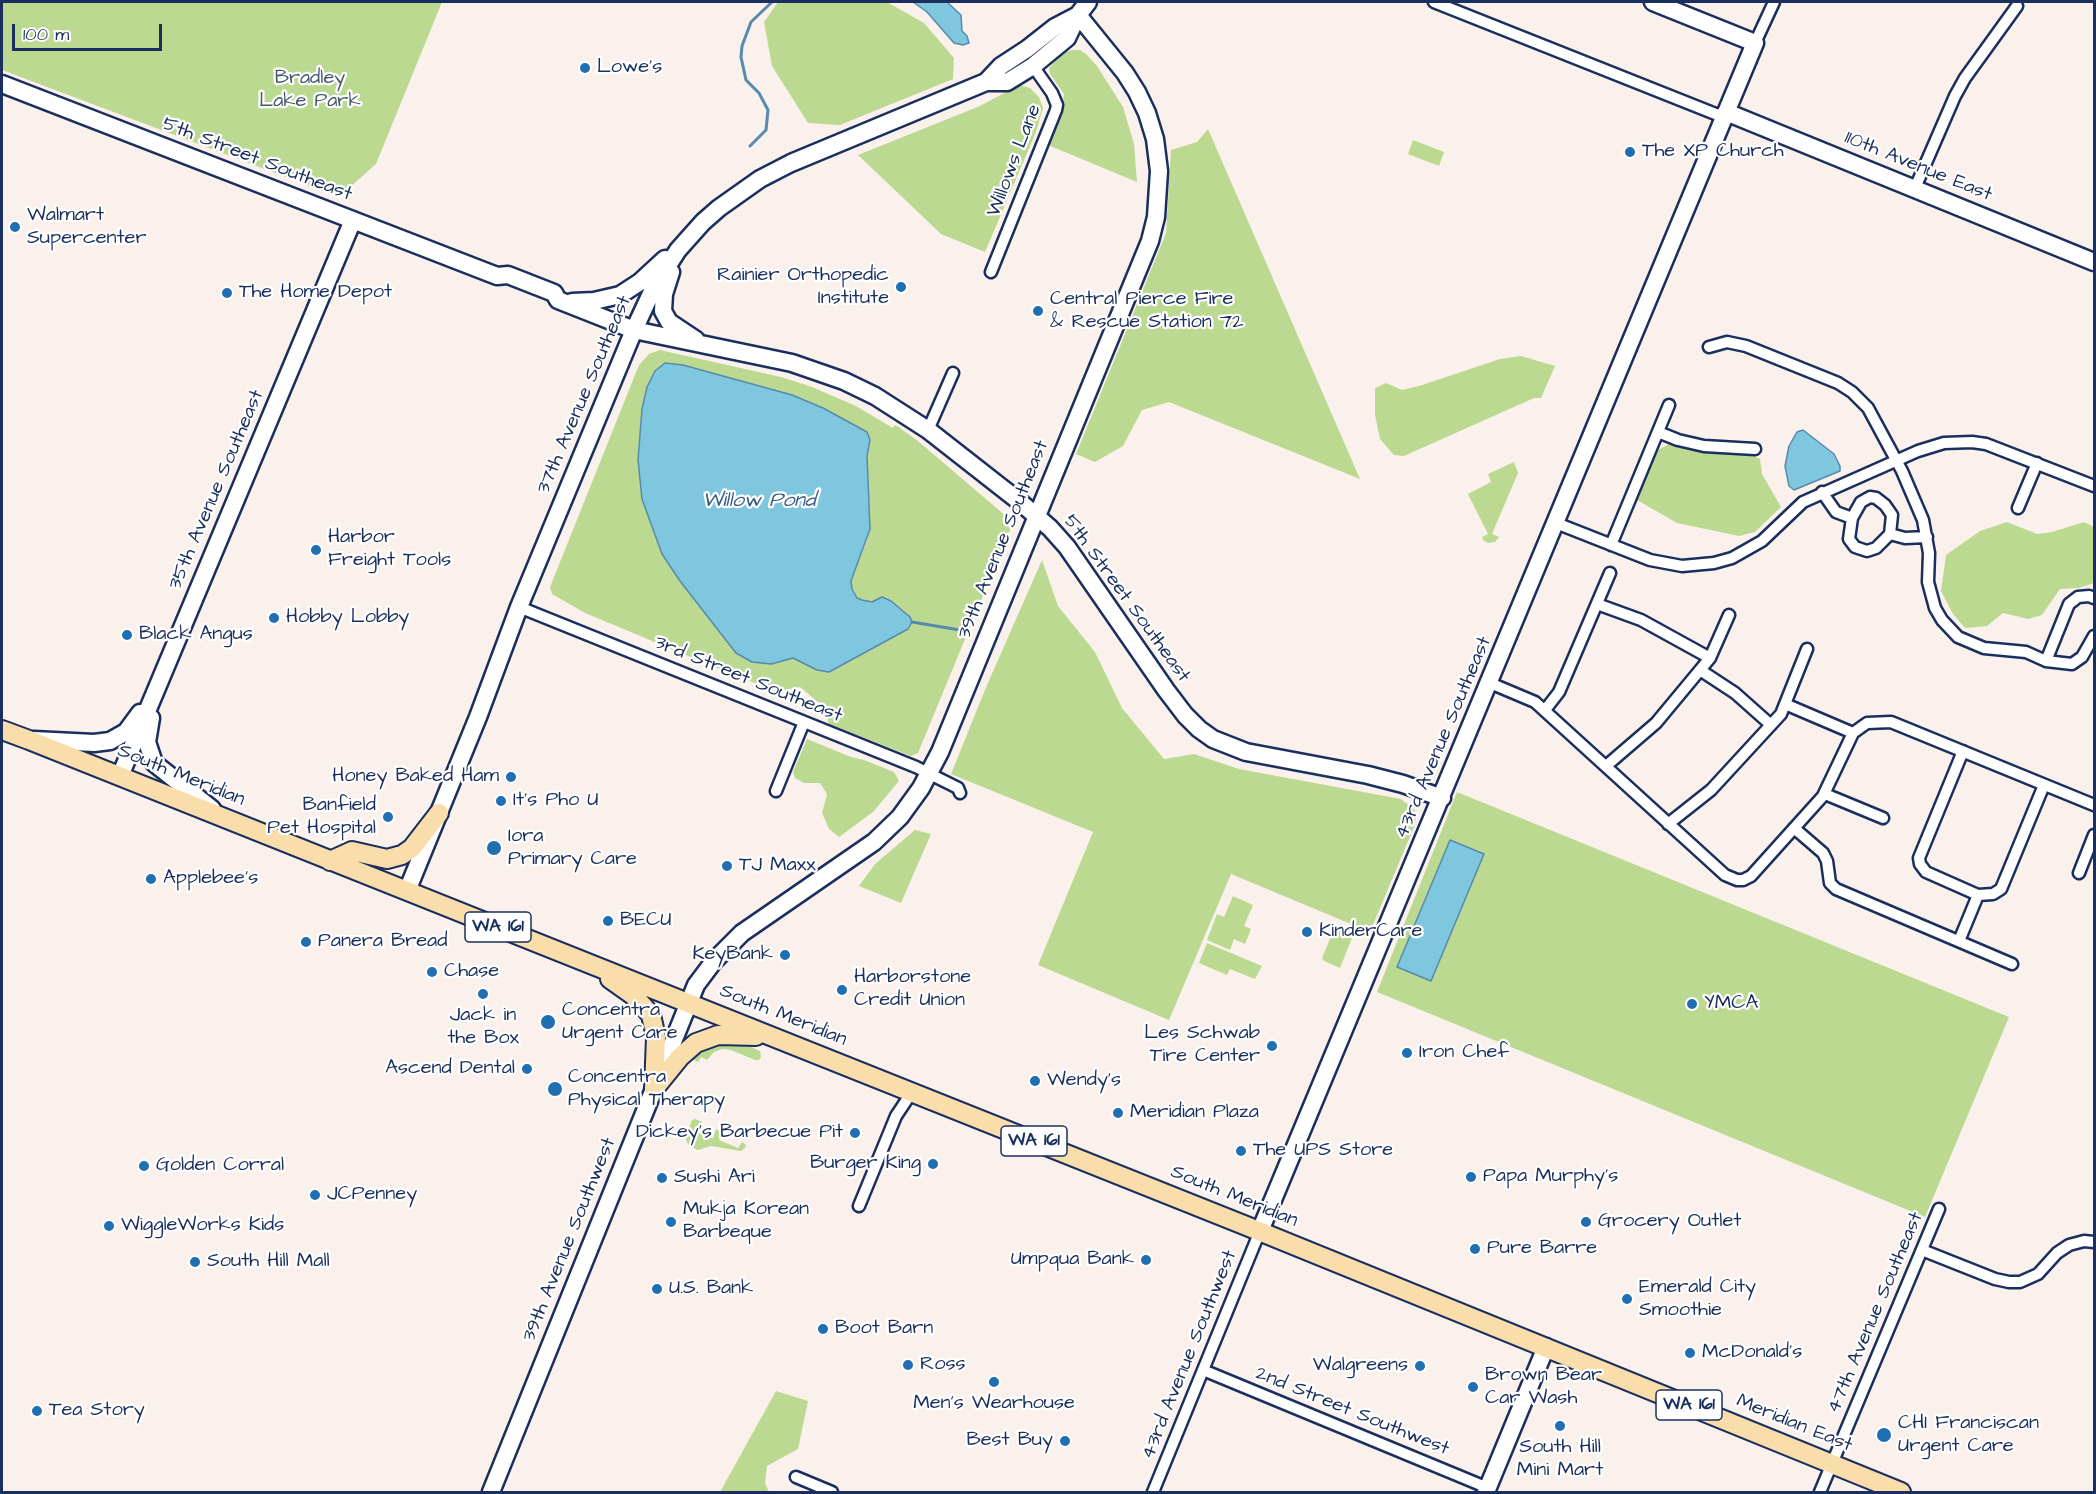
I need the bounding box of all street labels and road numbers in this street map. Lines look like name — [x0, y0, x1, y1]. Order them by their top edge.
street label: Willows Lane — [983, 101, 1047, 221]
street label: 5th Street Southeast — [159, 113, 355, 207]
street label: 110th Avenue East — [1841, 126, 1995, 208]
street label: 37th Avenue Southeast — [532, 292, 638, 498]
street label: 35th Avenue Southeast — [164, 387, 270, 593]
street label: 39th Avenue Southeast — [953, 437, 1055, 643]
street label: 5th Street Southeast — [1057, 511, 1195, 687]
street label: 3rd Street Southeast — [651, 631, 845, 729]
street label: 43rd Avenue Southeast — [1390, 633, 1498, 843]
street label: South Meridian — [114, 740, 248, 812]
road number: WA 161 — [465, 912, 531, 942]
street label: South Meridian — [716, 980, 850, 1052]
road number: WA 161 — [1001, 1126, 1067, 1156]
street label: 39th Avenue Southwest — [518, 1134, 622, 1346]
street label: South Meridian — [1167, 1161, 1301, 1233]
street label: 47th Avenue Southeast — [1823, 1209, 1929, 1417]
street label: 43rd Avenue Southwest — [1137, 1247, 1243, 1463]
street label: 2nd Street Southwest — [1252, 1362, 1452, 1462]
road number: WA 161 — [1656, 1390, 1722, 1420]
street label: Meridian East — [1732, 1390, 1856, 1458]

